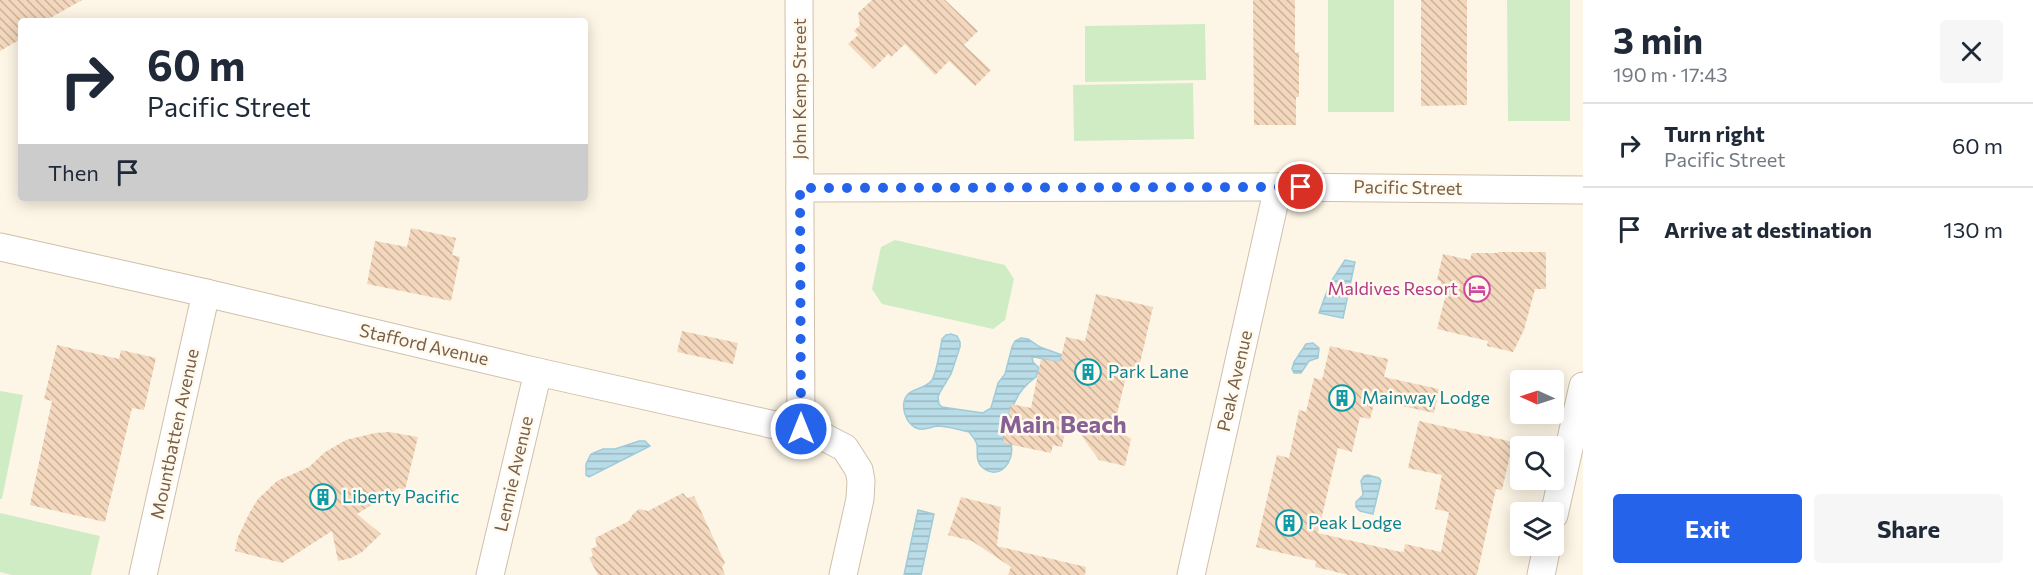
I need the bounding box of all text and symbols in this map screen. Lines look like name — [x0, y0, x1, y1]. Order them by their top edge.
text: 3 min — [1613, 17, 1703, 61]
street label: John Kemp Street — [788, 18, 810, 160]
button: close — [1940, 20, 2003, 83]
text: 60 m — [147, 38, 246, 90]
icon: right — [48, 42, 126, 120]
text: 190 m · 17:43 — [1613, 62, 1728, 86]
text: Pacific Street — [147, 90, 311, 123]
text: Turn right — [1664, 120, 1765, 147]
icon: right — [1613, 129, 1646, 162]
text: 60 m — [1952, 132, 2003, 159]
text: Pacific Street — [1664, 147, 1785, 171]
icon: arrive — [111, 156, 144, 189]
text: Then — [48, 159, 99, 186]
pin — [1275, 161, 1326, 212]
icon: arrive — [1284, 170, 1317, 203]
street label: Pacific Street — [1353, 175, 1463, 199]
icon: arrive — [1613, 213, 1646, 246]
text: Arrive at destination — [1664, 216, 1872, 243]
text: 130 m — [1943, 216, 2003, 243]
hotel icon: Maldives Resort — [1462, 274, 1492, 304]
place label: Maldives Resort — [1327, 277, 1458, 299]
street label: Stafford Avenue — [357, 318, 491, 370]
street label: Peak Avenue — [1212, 328, 1256, 433]
street label: Mountbatten Avenue — [145, 347, 203, 521]
building icon: Park Lane — [1073, 357, 1103, 387]
place label: Park Lane — [1108, 360, 1189, 382]
north arrow — [1510, 370, 1564, 424]
map controls — [1510, 370, 1564, 556]
building icon: Mainway Lodge — [1327, 383, 1357, 413]
place label: Mainway Lodge — [1362, 386, 1490, 408]
position arrow — [769, 397, 833, 461]
district label: Main Beach — [999, 409, 1127, 438]
street label: Lennie Avenue — [489, 414, 537, 534]
button: search — [1510, 436, 1564, 490]
building icon: Liberty Pacific — [308, 482, 338, 512]
place label: Liberty Pacific — [342, 485, 459, 507]
button: Exit — [1613, 494, 1802, 563]
button: Share — [1814, 494, 2003, 563]
button: layers — [1510, 502, 1564, 556]
building icon: Peak Lodge — [1274, 508, 1304, 538]
place label: Peak Lodge — [1308, 511, 1402, 533]

